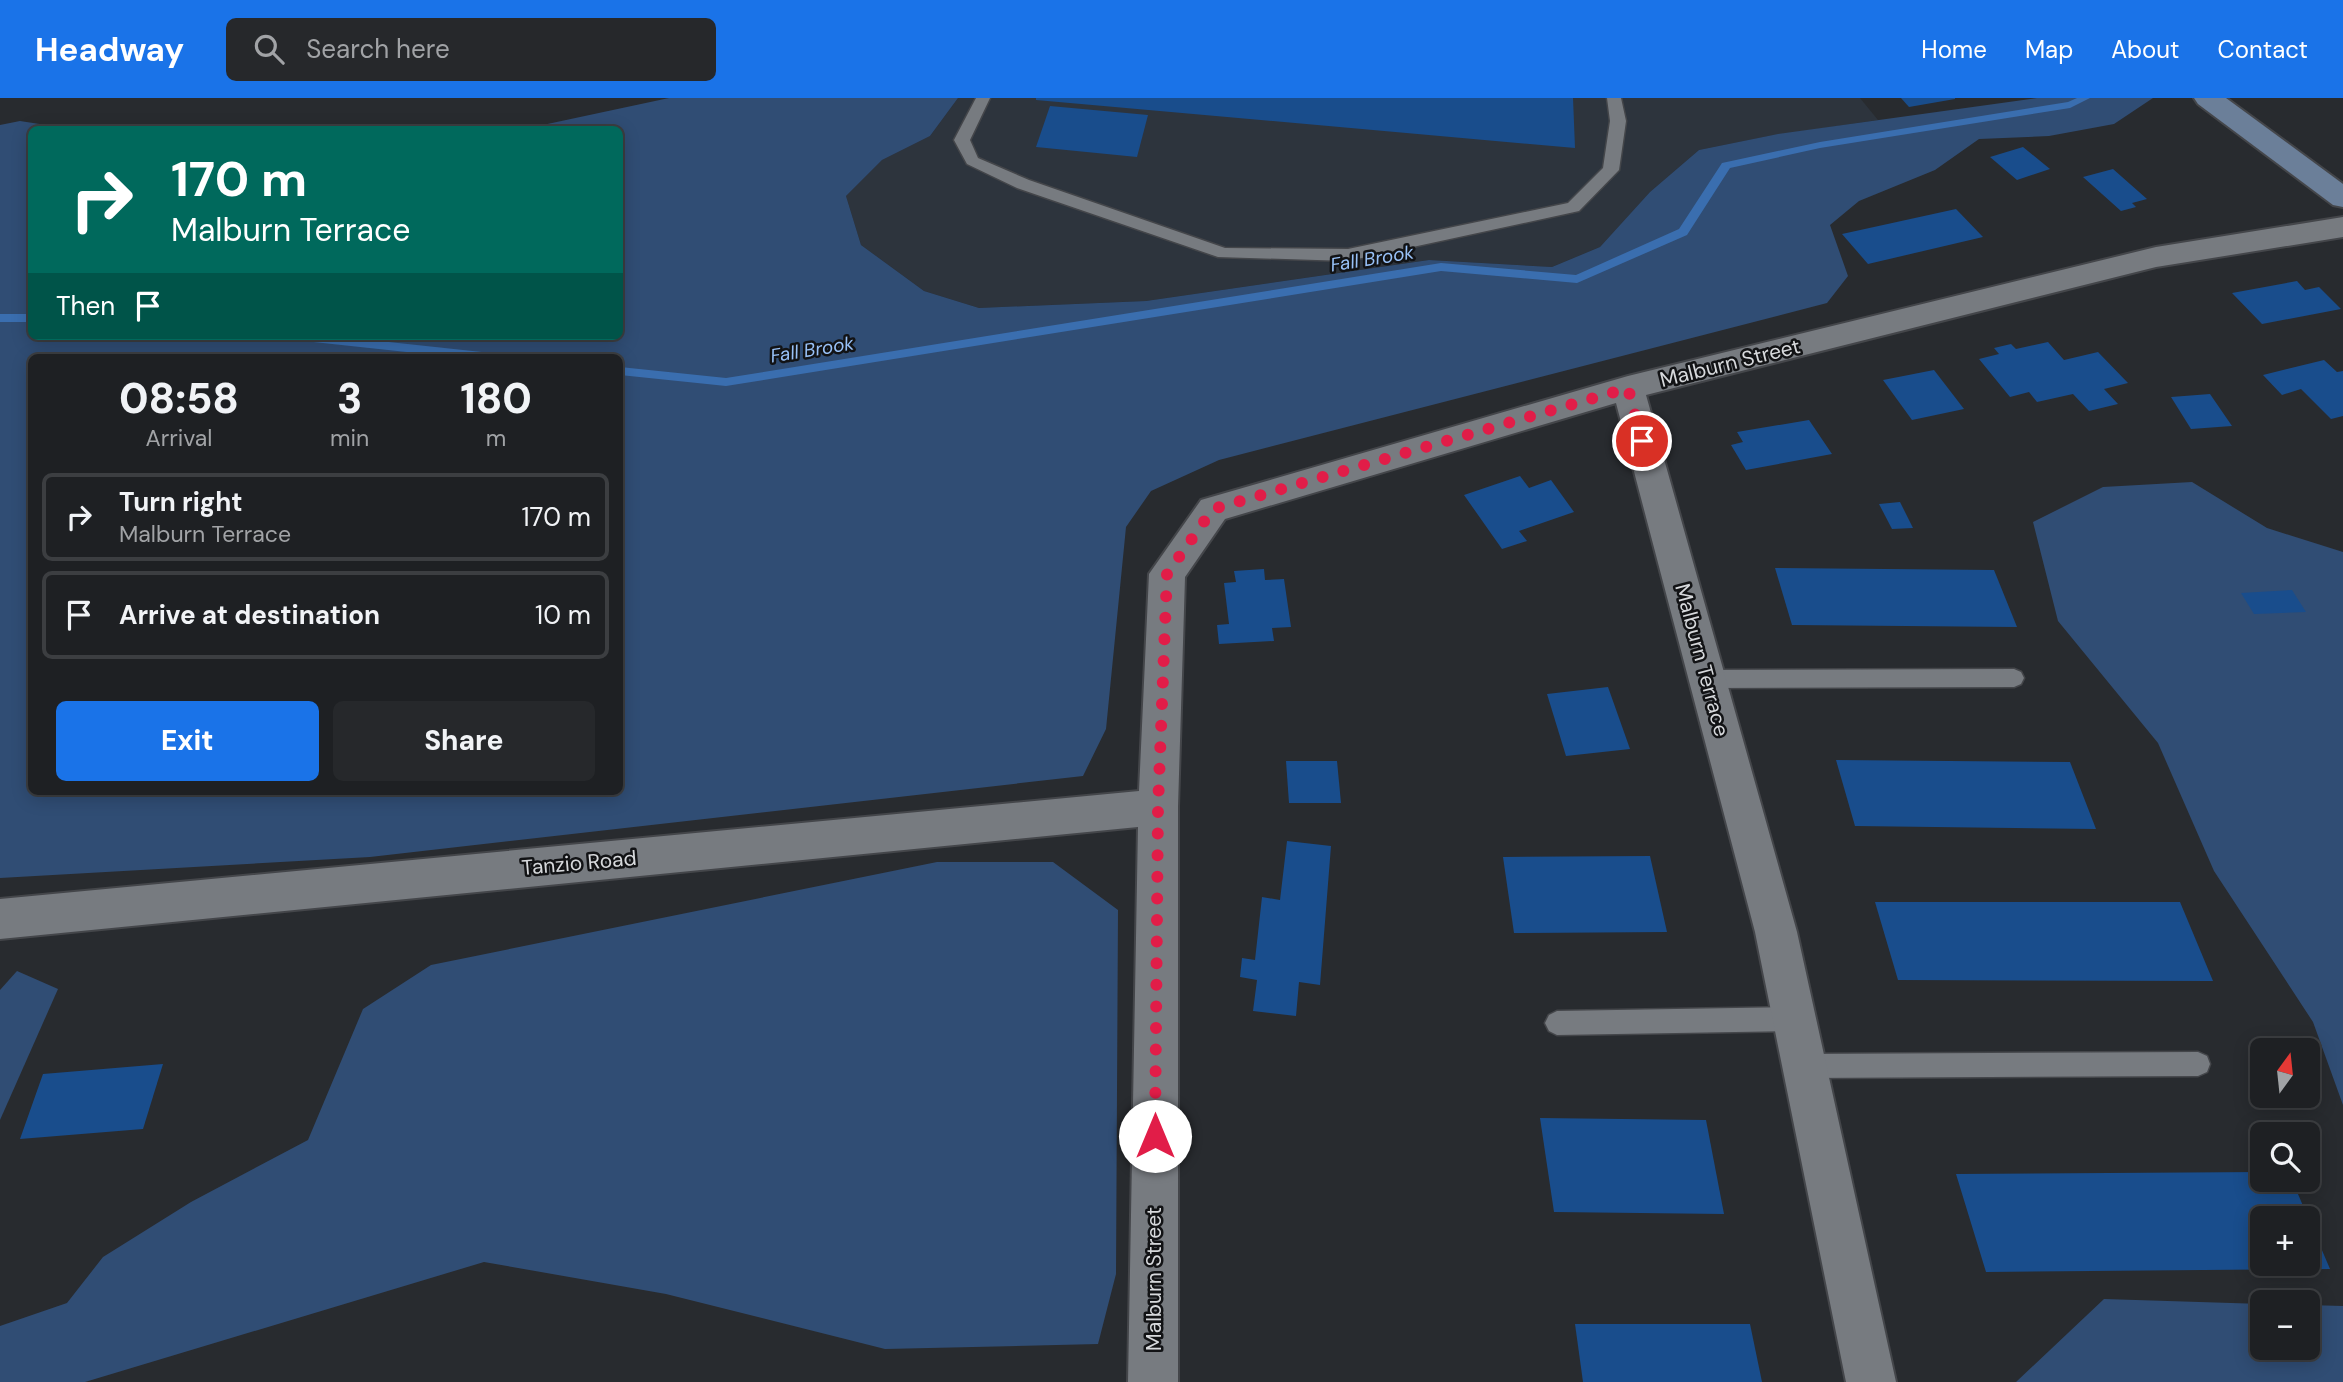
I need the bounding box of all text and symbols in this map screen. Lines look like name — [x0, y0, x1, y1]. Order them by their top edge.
search box — [226, 18, 716, 81]
text: Headway — [35, 28, 184, 71]
icon: search — [250, 30, 288, 68]
text: Search here — [306, 32, 450, 66]
text: Home — [1921, 34, 1987, 65]
text: Map — [2025, 34, 2073, 65]
text: About — [2111, 34, 2180, 65]
text: Contact — [2218, 34, 2308, 65]
text: 170 m — [171, 147, 307, 211]
icon: right — [56, 154, 147, 245]
text: Malburn Terrace — [171, 209, 410, 251]
water label: Fall Brook — [1328, 240, 1416, 277]
icon: arrive — [129, 287, 167, 325]
text: Then — [56, 289, 115, 323]
water label: Fall Brook — [768, 331, 856, 368]
street label: Malburn Street — [1657, 332, 1803, 394]
text: 08:58 — [119, 371, 239, 426]
text: 3 — [337, 371, 362, 426]
text: 180 — [460, 371, 532, 426]
pin — [1612, 411, 1672, 471]
icon: arrive — [1623, 422, 1661, 460]
text: Arrival — [146, 423, 213, 453]
text: min — [330, 423, 369, 453]
text: m — [486, 423, 506, 453]
text: Turn right — [119, 485, 243, 519]
icon: right — [60, 498, 98, 536]
text: 170 m — [522, 500, 591, 534]
text: Malburn Terrace — [119, 519, 291, 549]
street label: Malburn Terrace — [1668, 581, 1736, 740]
icon: arrive — [60, 596, 98, 634]
text: Arrive at destination — [119, 598, 380, 632]
text: 10 m — [535, 598, 591, 632]
button: Exit — [56, 701, 319, 781]
button: Share — [333, 701, 595, 781]
street label: Tanzio Road — [520, 844, 638, 882]
north arrow — [2250, 1038, 2320, 1108]
map controls — [2250, 1038, 2320, 1360]
position arrow — [1118, 1099, 1192, 1173]
button: search — [2250, 1122, 2320, 1192]
button: + — [2250, 1206, 2320, 1276]
street label: Malburn Street — [1140, 1207, 1168, 1351]
button: − — [2250, 1290, 2320, 1360]

